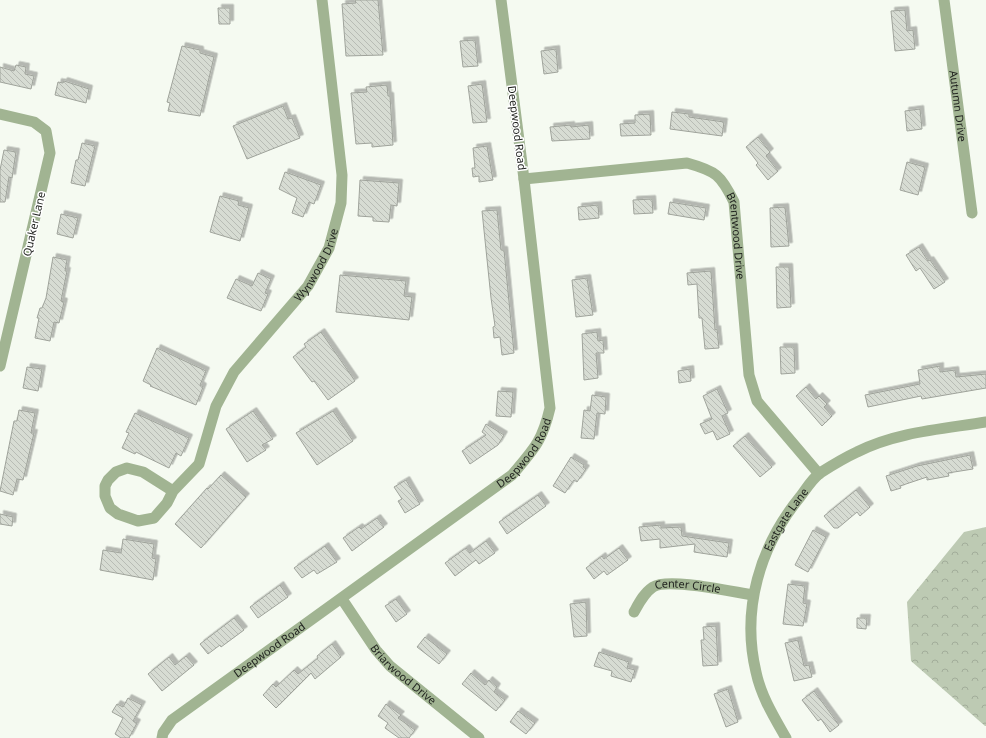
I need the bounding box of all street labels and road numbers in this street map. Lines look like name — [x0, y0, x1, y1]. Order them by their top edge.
street label: Autumn Drive — [946, 69, 971, 143]
street label: Deepwood Road — [505, 85, 530, 171]
street label: Brentwood Drive — [723, 189, 749, 280]
street label: Quaker Lane — [19, 190, 48, 258]
street label: Wynwood Drive — [290, 227, 341, 304]
street label: Deepwood Road — [493, 416, 554, 491]
street label: Eastgate Lane — [760, 485, 811, 554]
street label: Center Circle — [653, 576, 722, 596]
street label: Deepwood Road — [230, 618, 308, 680]
street label: Briarwood Drive — [367, 641, 440, 708]

